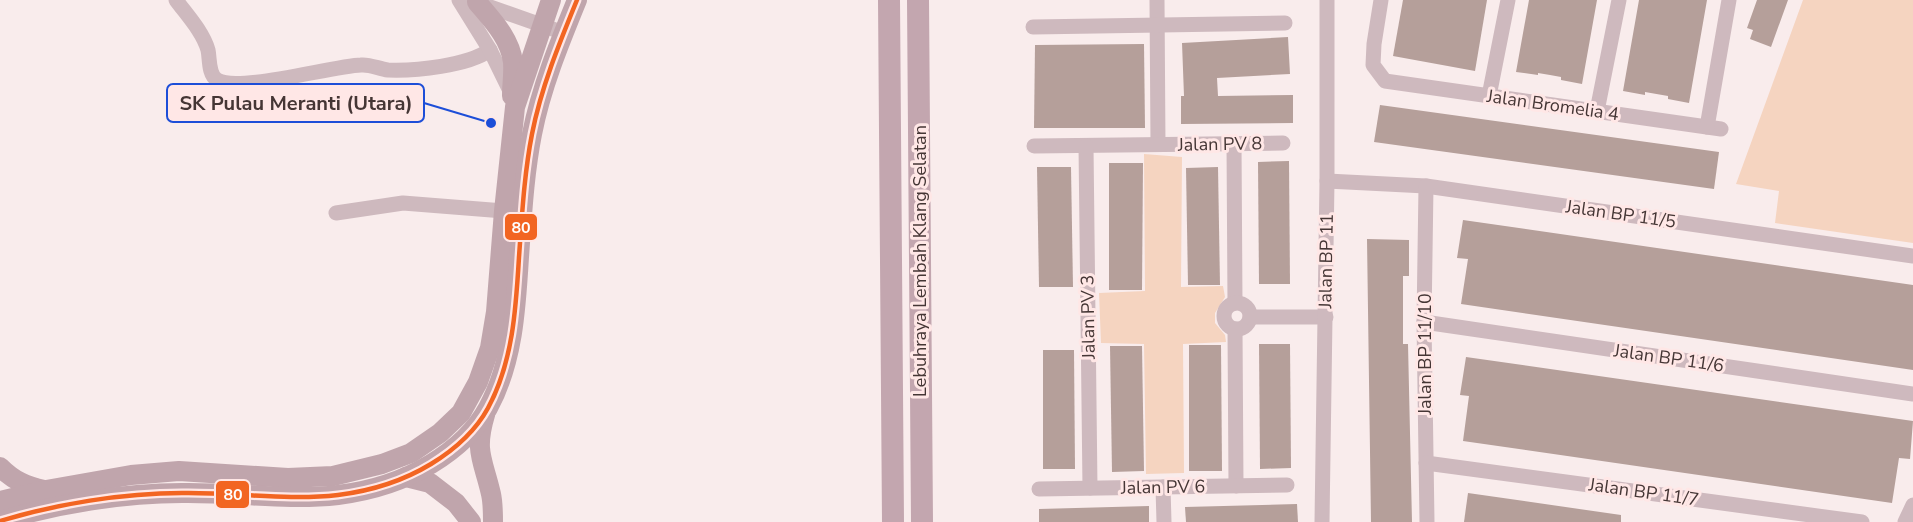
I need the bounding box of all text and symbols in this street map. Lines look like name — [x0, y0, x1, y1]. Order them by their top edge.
callout: SK Pulau Meranti (Utara) — [167, 84, 424, 122]
street label: Jalan Bromelia 4 — [1484, 84, 1621, 126]
text: SK Pulau Meranti (Utara) — [179, 90, 413, 117]
street label: Lebuhraya Lembah Klang Selatan — [908, 125, 932, 397]
street label: Jalan PV 8 — [1177, 131, 1262, 157]
street label: Jalan BP 11/5 — [1563, 194, 1678, 234]
line badge: 80 — [504, 213, 538, 241]
street label: Jalan BP 11 — [1313, 213, 1339, 310]
text: 80 — [511, 217, 531, 239]
street label: Jalan PV 3 — [1075, 275, 1101, 360]
street label: Jalan BP 11/10 — [1413, 293, 1437, 416]
street label: Jalan BP 11/6 — [1611, 338, 1726, 378]
street label: Jalan BP 11/7 — [1586, 472, 1701, 512]
street label: Jalan PV 6 — [1120, 474, 1205, 500]
line badge: 80 — [215, 480, 250, 509]
text: 80 — [223, 484, 243, 506]

